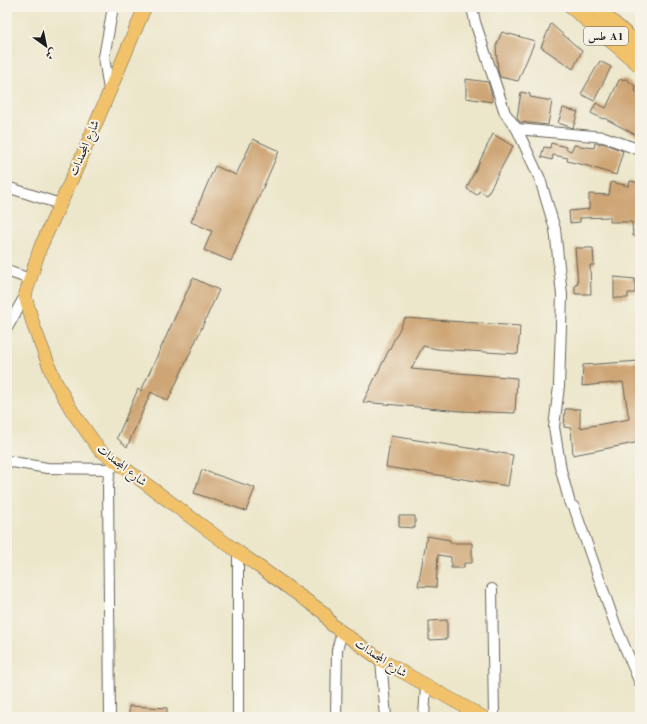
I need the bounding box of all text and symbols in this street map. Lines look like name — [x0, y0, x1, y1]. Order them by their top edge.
north arrow — [26, 26, 66, 66]
road number: طس A1 — [584, 27, 628, 45]
text: ش — [43, 46, 58, 61]
street label: شارع المجمدات — [67, 118, 106, 180]
street label: شارع المجمدات — [92, 442, 149, 492]
street label: شارع المجمدات — [350, 637, 409, 683]

